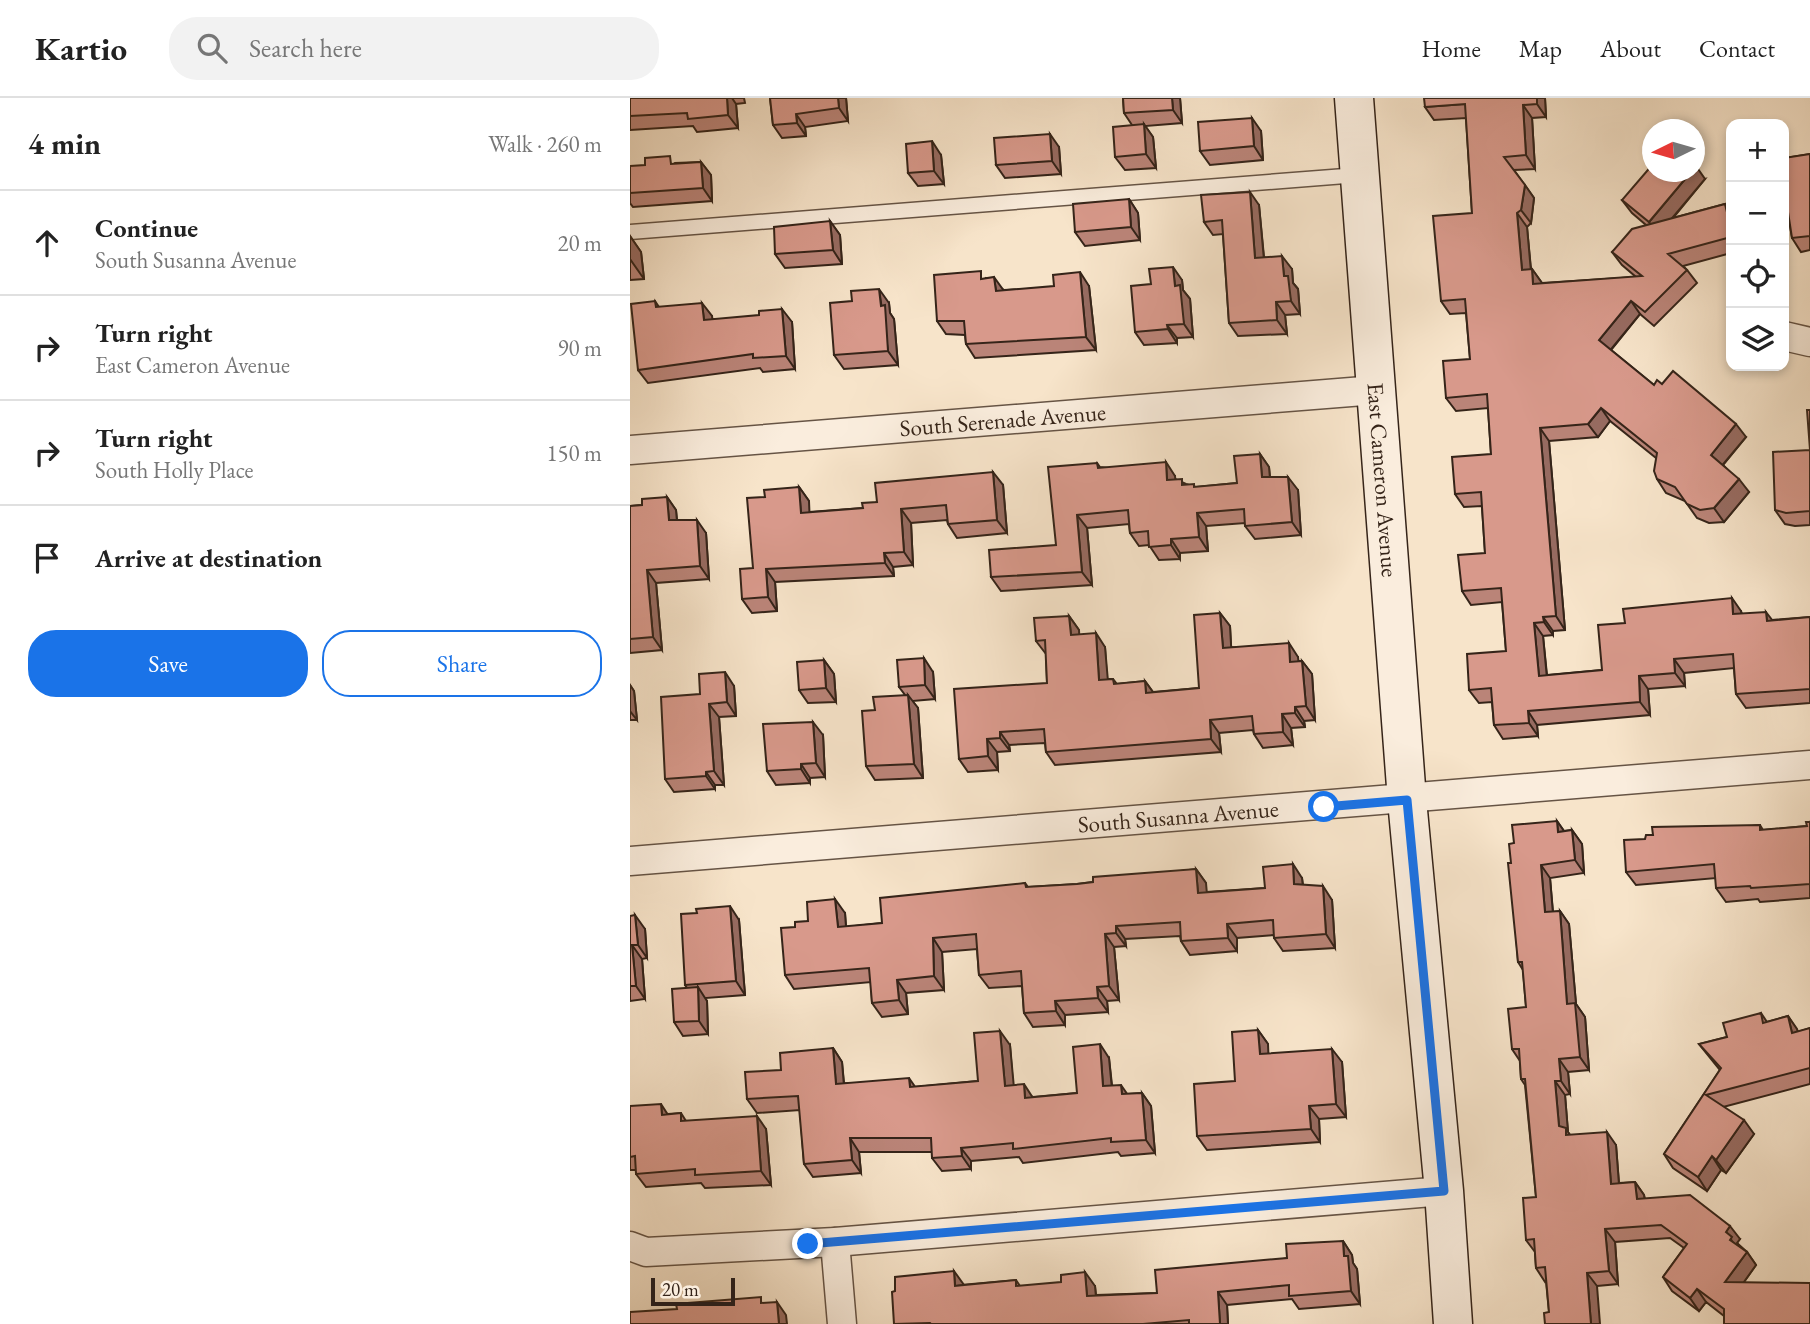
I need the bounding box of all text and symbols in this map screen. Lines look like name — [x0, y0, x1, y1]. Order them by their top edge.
search box — [169, 17, 659, 80]
text: Kartio — [35, 27, 127, 70]
icon: search — [193, 29, 231, 67]
text: Search here — [249, 31, 362, 65]
text: Home — [1421, 33, 1481, 64]
text: Map — [1519, 33, 1562, 64]
text: About — [1600, 33, 1661, 64]
text: Contact — [1699, 33, 1775, 64]
north arrow — [1642, 119, 1705, 182]
map controls — [1726, 119, 1789, 371]
button: + — [1726, 119, 1789, 182]
text: 4 min — [28, 124, 101, 163]
text: Walk · 260 m — [488, 129, 602, 159]
button: − — [1726, 182, 1789, 245]
text: Continue — [95, 211, 198, 245]
icon: ahead — [28, 224, 66, 262]
text: 20 m — [557, 228, 602, 258]
text: South Susanna Avenue — [95, 245, 296, 275]
button: locate — [1726, 245, 1789, 308]
button: layers — [1726, 308, 1789, 371]
text: Turn right — [95, 316, 213, 350]
icon: right — [28, 329, 66, 367]
text: 90 m — [557, 333, 602, 363]
text: East Cameron Avenue — [95, 350, 290, 380]
street label: East Cameron Avenue — [1361, 381, 1405, 578]
street label: South Serenade Avenue — [898, 397, 1107, 443]
text: Turn right — [95, 421, 213, 455]
icon: right — [28, 434, 66, 472]
text: 150 m — [546, 438, 602, 468]
text: South Holly Place — [95, 455, 254, 485]
icon: arrive — [28, 539, 66, 577]
text: Arrive at destination — [95, 541, 322, 575]
button: Save — [28, 630, 308, 697]
button: Share — [322, 630, 602, 697]
route start — [1308, 791, 1339, 822]
street label: South Susanna Avenue — [1077, 793, 1280, 840]
route end — [792, 1228, 823, 1259]
scale bar — [651, 1275, 735, 1307]
text: 20 m — [662, 1277, 699, 1302]

